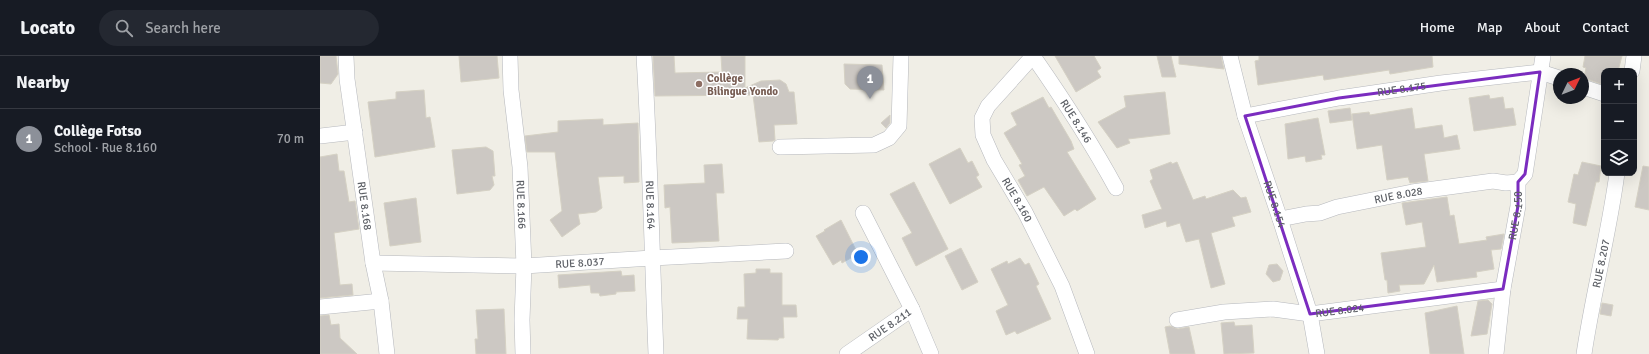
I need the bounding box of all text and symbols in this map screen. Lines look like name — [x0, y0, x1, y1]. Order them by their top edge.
search box — [99, 10, 379, 46]
text: Locato — [20, 16, 75, 40]
icon: search — [113, 17, 135, 39]
text: Search here — [145, 19, 221, 37]
text: Home — [1420, 19, 1455, 36]
text: Map — [1477, 19, 1502, 36]
text: About — [1524, 19, 1560, 36]
text: Contact — [1582, 19, 1629, 36]
pin: 1 — [857, 66, 883, 99]
north arrow — [1553, 68, 1589, 104]
map controls — [1601, 68, 1637, 176]
button: + — [1601, 68, 1637, 104]
text: Nearby — [16, 72, 69, 93]
place label: Collège Bilingue Yondo — [707, 72, 778, 98]
marker: Collège Bilingue Yondo — [694, 79, 704, 89]
street label: RUE 8.175 — [1376, 79, 1427, 99]
street label: RUE 8.146 — [1058, 97, 1095, 145]
button: − — [1601, 104, 1637, 140]
text: Collège Fotso — [54, 122, 142, 140]
text: 1 — [25, 131, 33, 147]
text: 70 m — [277, 131, 304, 147]
text: School · Rue 8.160 — [54, 140, 157, 156]
button: layers — [1601, 140, 1637, 176]
street label: RUE 8.160 — [999, 175, 1035, 224]
street label: RUE 8.154 — [1261, 179, 1289, 230]
street label: RUE 8.168 — [355, 180, 375, 231]
street label: RUE 8.166 — [514, 180, 529, 229]
street label: RUE 8.164 — [643, 180, 658, 230]
street label: RUE 8.028 — [1373, 184, 1423, 206]
street label: RUE 8.150 — [1506, 191, 1525, 241]
street label: RUE 8.207 — [1590, 238, 1612, 289]
your location — [851, 247, 871, 267]
street label: RUE 8.037 — [555, 254, 605, 271]
street label: RUE 8.024 — [1314, 301, 1365, 320]
street label: RUE 8.211 — [866, 305, 914, 344]

